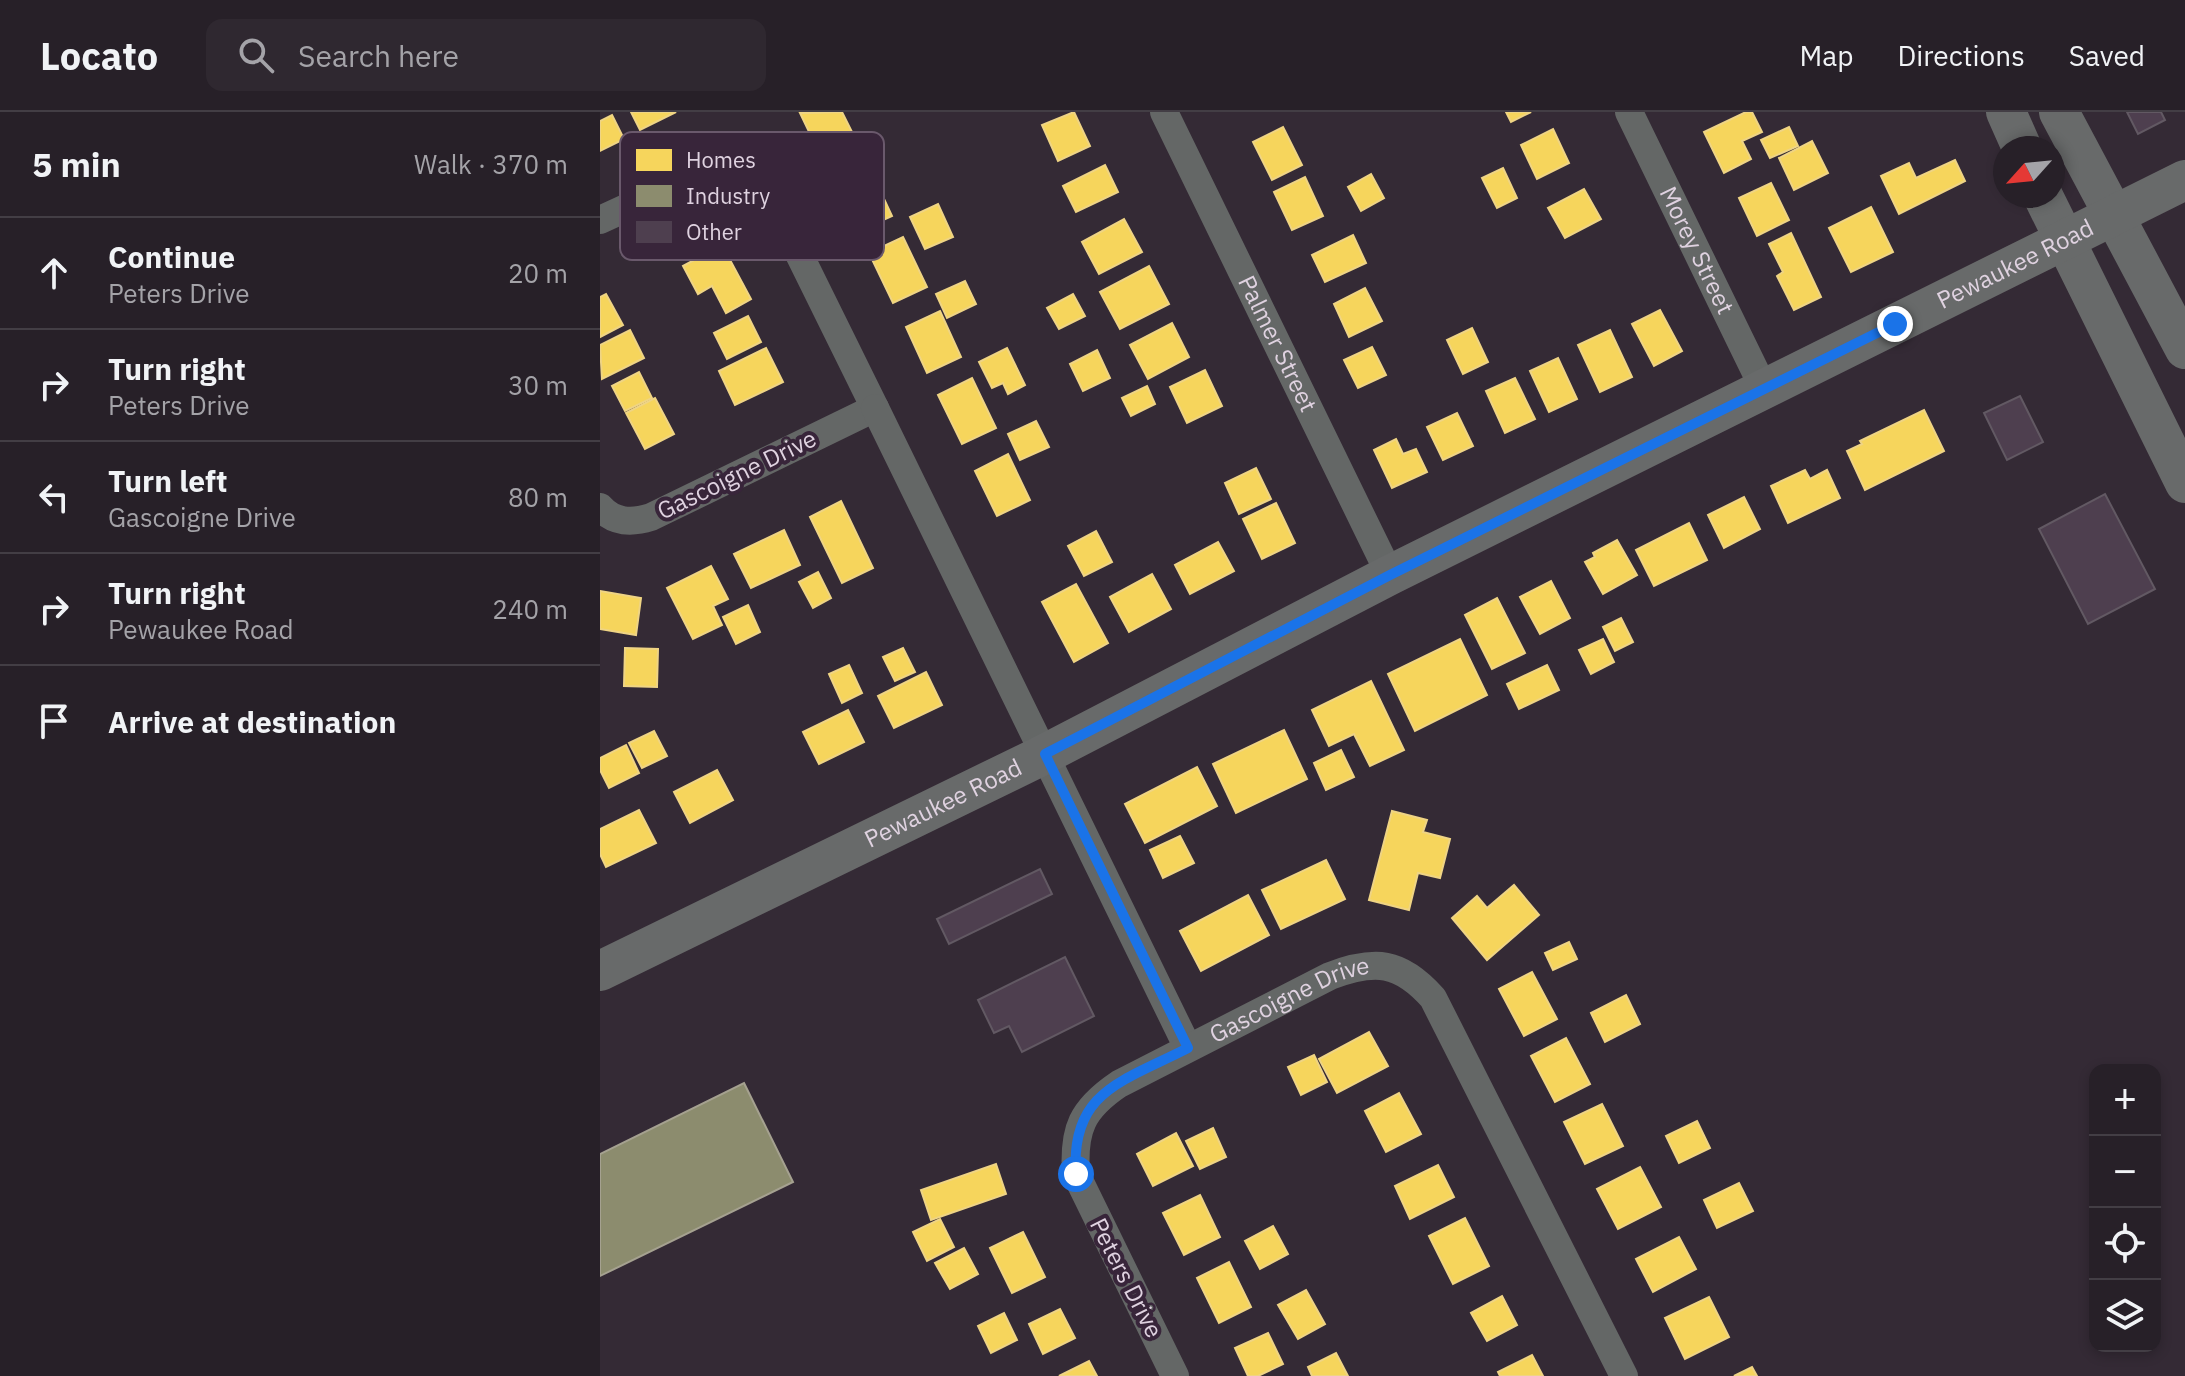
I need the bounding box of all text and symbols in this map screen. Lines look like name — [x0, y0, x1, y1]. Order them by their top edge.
search box — [206, 19, 766, 91]
text: Locato — [40, 31, 158, 80]
icon: search — [234, 33, 278, 77]
text: Search here — [298, 36, 459, 75]
text: Map — [1799, 37, 1853, 74]
text: Directions — [1897, 37, 2025, 74]
text: Saved — [2069, 37, 2145, 74]
legend — [620, 132, 884, 260]
north arrow — [1993, 136, 2065, 208]
text: 5 min — [32, 142, 121, 186]
text: Homes — [686, 145, 756, 174]
text: Walk · 370 m — [414, 147, 568, 181]
text: Industry — [686, 181, 770, 210]
street label: Morey Street — [1653, 181, 1742, 319]
street label: Pewaukee Road — [1931, 211, 2099, 316]
text: Other — [686, 217, 742, 246]
text: Continue — [108, 237, 235, 276]
icon: ahead — [32, 251, 76, 295]
text: 20 m — [508, 256, 568, 290]
street label: Palmer Street — [1231, 270, 1325, 417]
text: Peters Drive — [108, 276, 250, 310]
route end — [1877, 306, 1913, 342]
text: Turn right — [108, 349, 246, 388]
icon: right — [32, 363, 76, 407]
text: 30 m — [508, 368, 568, 402]
text: Peters Drive — [108, 388, 250, 422]
street label: Gascoigne Drive — [652, 422, 822, 526]
text: Turn left — [108, 461, 227, 500]
icon: left — [32, 475, 76, 519]
text: 80 m — [508, 480, 568, 514]
text: Gascoigne Drive — [108, 500, 296, 534]
text: Turn right — [108, 573, 246, 612]
icon: right — [32, 587, 76, 631]
text: 240 m — [492, 592, 568, 626]
text: Pewaukee Road — [108, 612, 293, 646]
icon: arrive — [32, 699, 76, 743]
text: Arrive at destination — [108, 702, 396, 741]
street label: Pewaukee Road — [859, 751, 1027, 855]
street label: Gascoigne Drive — [1204, 949, 1371, 1050]
map controls — [2089, 1064, 2161, 1352]
button: + — [2089, 1064, 2161, 1136]
button: − — [2089, 1136, 2161, 1208]
route start — [1058, 1156, 1094, 1192]
button: locate — [2089, 1208, 2161, 1280]
street label: Peters Drive — [1083, 1212, 1171, 1343]
button: layers — [2089, 1280, 2161, 1352]

